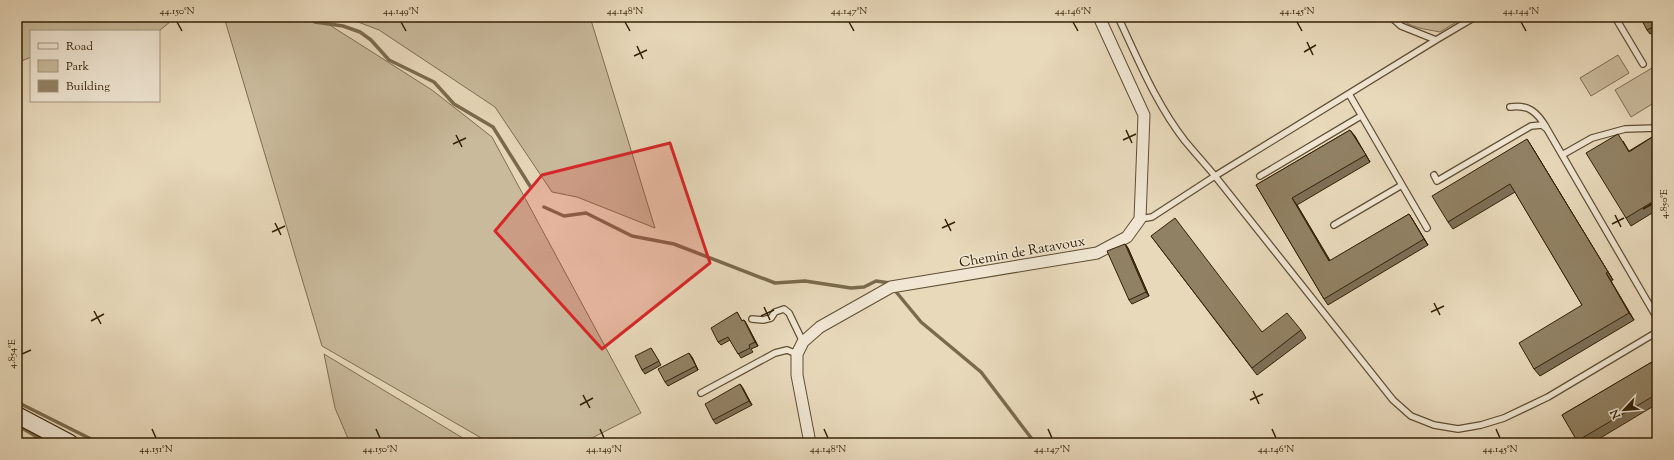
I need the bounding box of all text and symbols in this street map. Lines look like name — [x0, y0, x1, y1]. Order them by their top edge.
text: 44.150°N — [159, 4, 195, 19]
text: 44.149°N — [383, 4, 419, 19]
text: 44.148°N — [607, 4, 643, 19]
text: 44.147°N — [831, 4, 867, 19]
text: 44.146°N — [1055, 4, 1091, 19]
text: 44.145°N — [1279, 4, 1315, 19]
text: 44.144°N — [1503, 4, 1539, 19]
legend — [30, 30, 160, 102]
text: Road — [66, 38, 93, 56]
text: Park — [66, 58, 89, 76]
text: Building — [66, 78, 110, 96]
text: 4.850°E — [1657, 189, 1672, 219]
street label: Chemin de Ratavoux — [958, 232, 1087, 274]
text: 4.854°E — [5, 339, 20, 369]
north arrow — [1604, 390, 1644, 430]
text: N — [1607, 406, 1625, 422]
text: 44.151°N — [139, 442, 173, 457]
text: 44.150°N — [362, 442, 398, 457]
text: 44.149°N — [586, 442, 622, 457]
text: 44.148°N — [810, 442, 846, 457]
text: 44.147°N — [1034, 442, 1070, 457]
text: 44.146°N — [1258, 442, 1294, 457]
text: 44.145°N — [1482, 442, 1518, 457]

